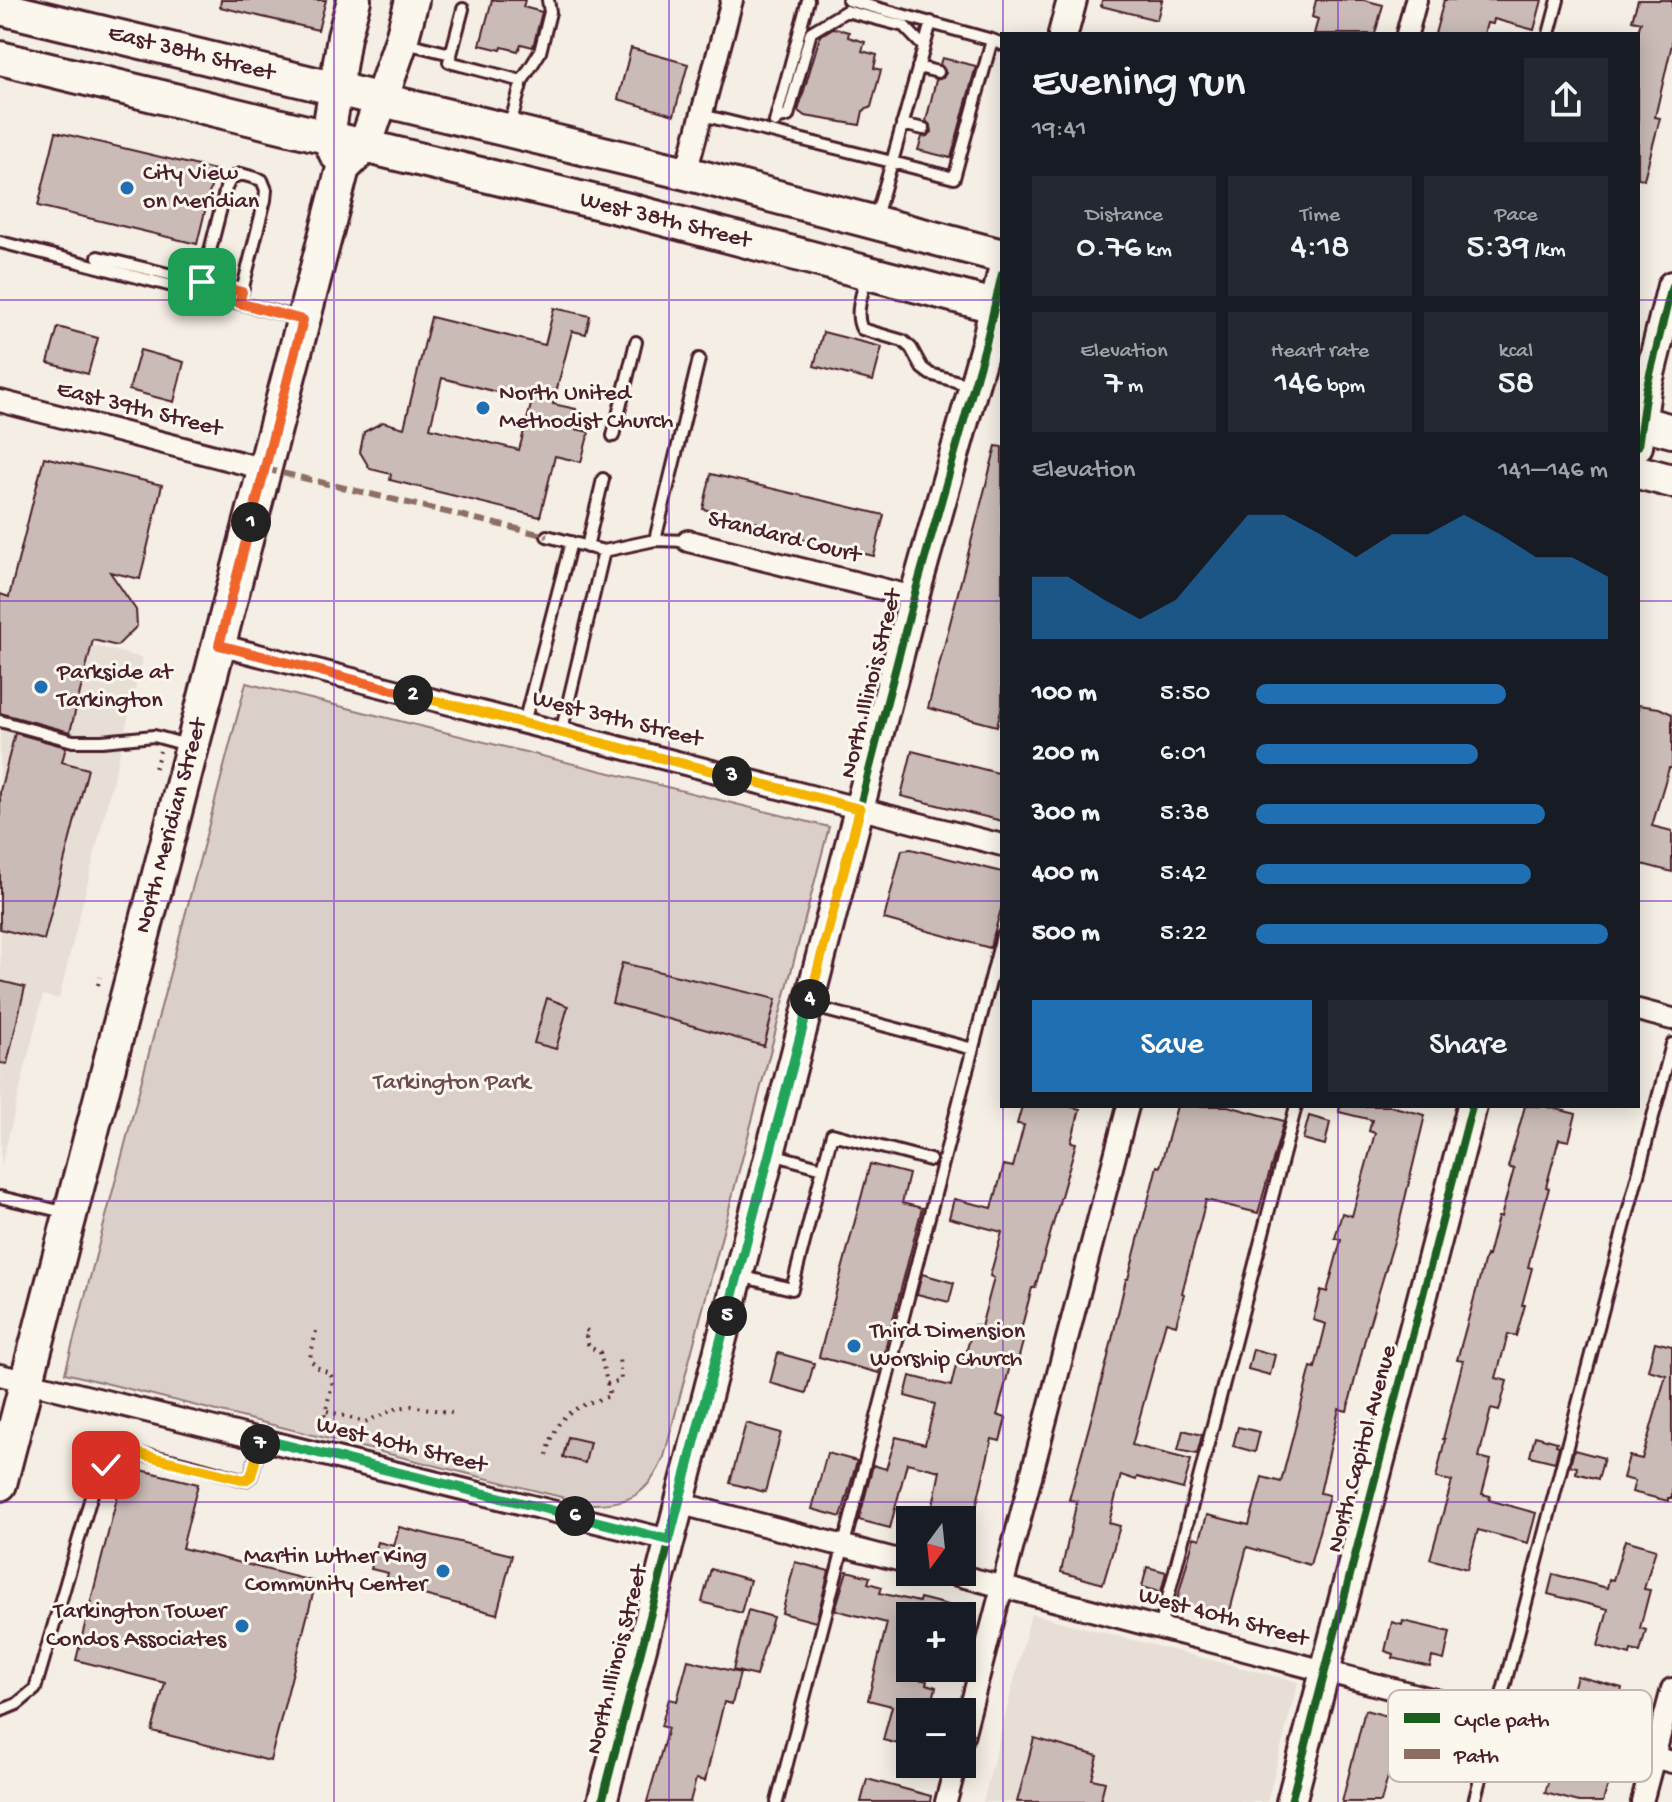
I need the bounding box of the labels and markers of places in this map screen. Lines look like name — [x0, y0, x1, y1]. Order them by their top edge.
place label: City View on Meridian — [143, 160, 260, 217]
marker: City View on Meridian — [118, 179, 136, 197]
pin — [168, 248, 236, 316]
place label: North United Methodist Church — [499, 380, 674, 437]
marker: North United Methodist Church — [474, 399, 492, 417]
pin: 1 — [231, 502, 271, 542]
place label: Parkside at Tarkington — [55, 659, 174, 716]
pin: 2 — [393, 675, 433, 715]
marker: Parkside at Tarkington — [32, 678, 50, 696]
pin: 3 — [712, 756, 752, 796]
pin: 4 — [790, 979, 830, 1019]
pin: 5 — [707, 1296, 747, 1336]
place label: Third Dimension Worship Church — [868, 1318, 1026, 1375]
marker: Third Dimension Worship Church — [845, 1337, 863, 1355]
pin: 7 — [240, 1424, 280, 1464]
pin — [72, 1431, 140, 1499]
pin: 6 — [555, 1496, 595, 1536]
place label: Martin Luther King Community Center — [244, 1543, 429, 1600]
marker: Martin Luther King Community Center — [434, 1562, 452, 1580]
place label: Tarkington Tower Condos Associates — [46, 1598, 228, 1655]
marker: Tarkington Tower Condos Associates — [233, 1617, 251, 1635]

